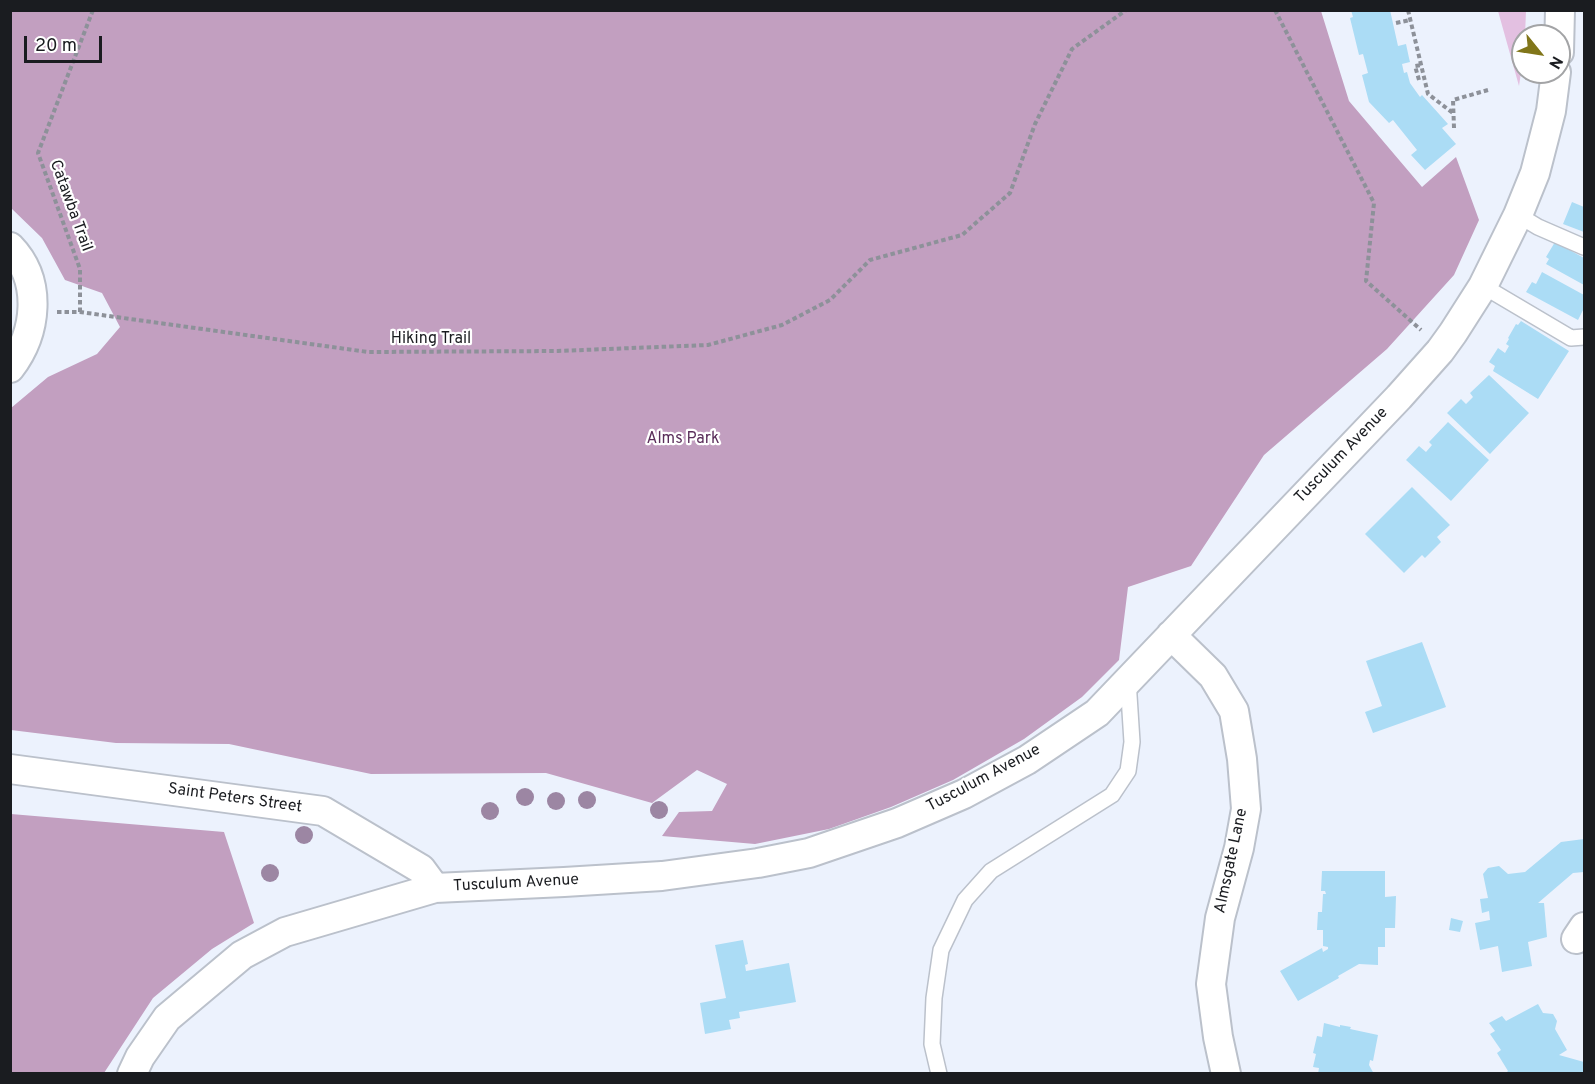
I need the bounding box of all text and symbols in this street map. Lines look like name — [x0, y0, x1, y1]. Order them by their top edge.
scale bar — [27, 24, 105, 62]
north arrow — [1511, 24, 1571, 84]
text: 20 m — [35, 35, 77, 58]
text: N — [1543, 52, 1566, 72]
street label: Catawba Trail — [45, 158, 95, 254]
street label: Hiking Trail — [391, 330, 471, 350]
street label: Tusculum Avenue — [1291, 404, 1393, 508]
park label: Alms Park — [647, 430, 719, 450]
street label: Tusculum Avenue — [924, 741, 1044, 817]
street label: Saint Peters Street — [167, 780, 303, 818]
street label: Almsgate Lane — [1211, 807, 1253, 915]
street label: Tusculum Avenue — [453, 871, 579, 897]

